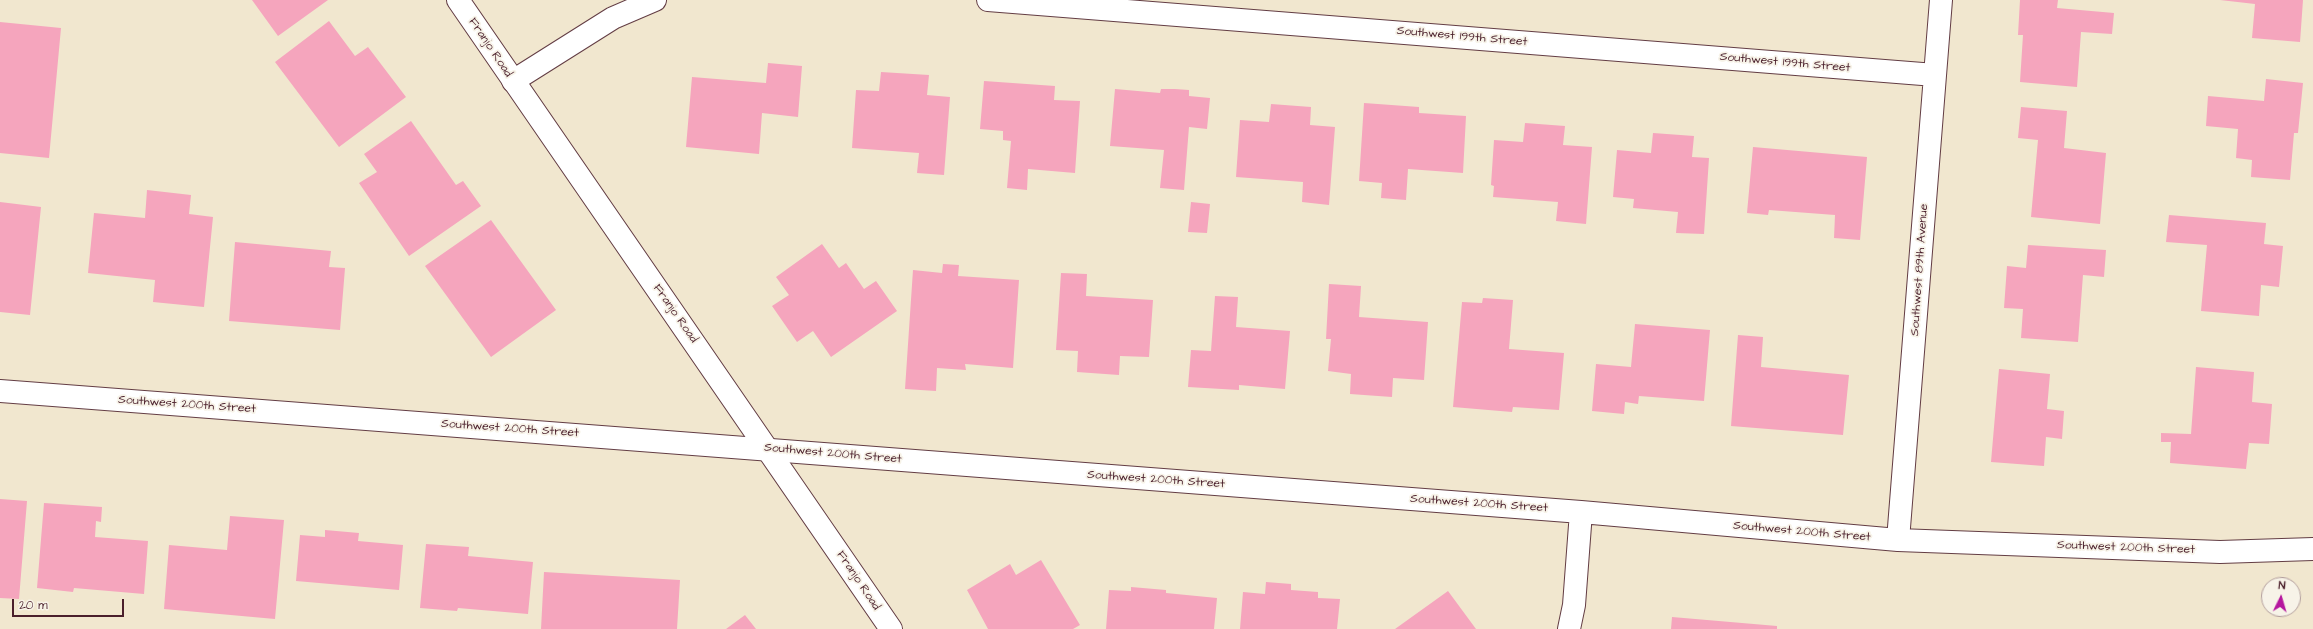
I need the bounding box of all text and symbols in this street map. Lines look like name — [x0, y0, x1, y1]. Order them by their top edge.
street label: Franjo Road — [465, 16, 515, 80]
street label: Southwest 199th Street — [1396, 24, 1528, 50]
street label: Southwest 199th Street — [1719, 50, 1851, 76]
street label: Southwest 89th Avenue — [1908, 203, 1932, 337]
street label: Franjo Road — [650, 282, 700, 346]
street label: Southwest 200th Street — [118, 393, 256, 417]
street label: Southwest 200th Street — [441, 417, 579, 441]
street label: Southwest 200th Street — [764, 441, 902, 467]
street label: Southwest 200th Street — [1087, 468, 1225, 492]
street label: Southwest 200th Street — [1410, 492, 1548, 516]
street label: Southwest 200th Street — [1733, 519, 1871, 545]
street label: Southwest 200th Street — [2057, 538, 2195, 558]
street label: Franjo Road — [833, 549, 883, 613]
north arrow — [2261, 577, 2301, 617]
text: N — [2278, 578, 2286, 593]
scale bar — [14, 591, 126, 617]
text: 20 m — [19, 597, 48, 614]

